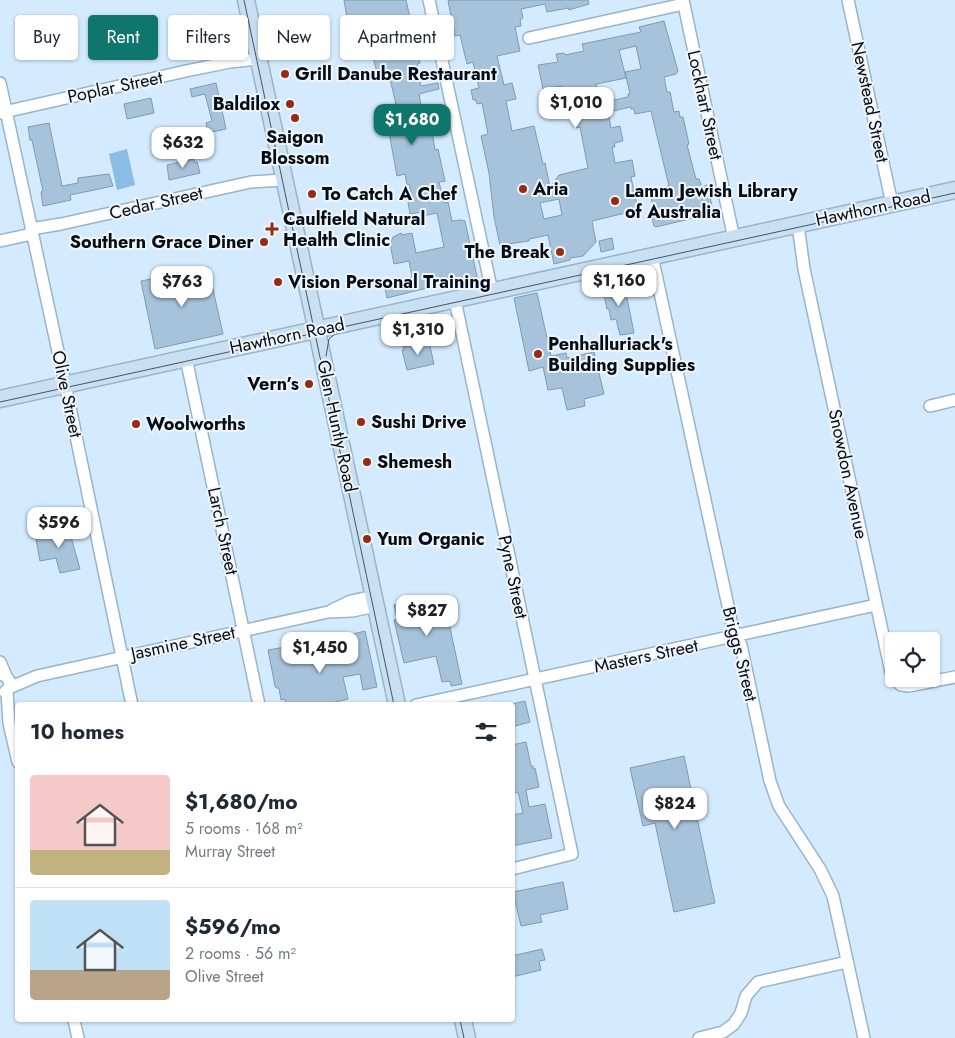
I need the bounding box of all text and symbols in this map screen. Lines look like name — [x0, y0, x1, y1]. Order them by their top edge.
chip: Buy — [15, 15, 78, 60]
chip: Rent — [88, 15, 158, 60]
chip: Filters — [168, 15, 248, 60]
chip: New — [258, 15, 330, 60]
chip: Apartment — [340, 15, 454, 60]
street label: Newstead Street — [844, 39, 896, 166]
street label: Lockhart Street — [681, 48, 729, 163]
place label: Grill Danube Restaurant — [295, 61, 497, 87]
street label: Poplar Street — [65, 64, 166, 110]
marker: Grill Danube Restaurant — [279, 68, 291, 80]
pin: $1,010 — [535, 86, 617, 129]
place label: Baldilox — [213, 91, 280, 117]
text: $1,010 — [550, 91, 602, 114]
marker: Baldilox — [284, 98, 296, 110]
pin: $1,680 — [371, 104, 453, 146]
text: $1,680 — [385, 108, 439, 131]
marker: Saigon Blossom — [289, 112, 301, 124]
place label: Saigon Blossom — [260, 124, 330, 171]
pin: $632 — [153, 126, 213, 169]
text: $632 — [162, 131, 204, 154]
place label: Aria — [532, 176, 568, 202]
place label: Lamm Jewish Library of Australia — [625, 178, 798, 225]
street label: Cedar Street — [107, 179, 206, 226]
place label: To Catch A Chef — [322, 181, 458, 207]
marker: Aria — [517, 183, 529, 195]
street label: Hawthorn Road — [813, 183, 933, 233]
marker: To Catch A Chef — [306, 188, 318, 200]
marker: Lamm Jewish Library of Australia — [609, 195, 621, 207]
place label: Caulfield Natural Health Clinic — [283, 206, 425, 253]
marker: Caulfield Natural Health Clinic — [265, 222, 279, 236]
place label: Southern Grace Diner — [70, 229, 255, 255]
marker: Southern Grace Diner — [258, 236, 270, 248]
place label: The Break — [464, 239, 551, 265]
marker: The Break — [554, 246, 566, 258]
pin: $1,160 — [578, 264, 660, 307]
pin: $763 — [152, 266, 212, 308]
place label: Vision Personal Training — [287, 269, 491, 295]
text: $1,160 — [593, 269, 645, 292]
text: $763 — [162, 270, 202, 293]
marker: Vision Personal Training — [272, 276, 284, 288]
street label: Hawthorn Road — [227, 311, 347, 361]
pin: $1,310 — [377, 314, 459, 356]
text: $1,310 — [392, 318, 444, 341]
place label: Penhalluriack's Building Supplies — [548, 331, 695, 378]
street label: Olive Street — [45, 348, 89, 441]
marker: Penhalluriack's Building Supplies — [532, 348, 544, 360]
street label: Glen Huntly Road — [310, 357, 364, 495]
place label: Vern’s — [246, 371, 299, 397]
marker: Vern’s — [303, 378, 315, 390]
street label: Snowdon Avenue — [822, 407, 874, 541]
place label: Sushi Drive — [371, 409, 467, 435]
place label: Woolworths — [146, 411, 245, 437]
marker: Sushi Drive — [355, 416, 367, 428]
marker: Woolworths — [130, 418, 142, 430]
place label: Shemesh — [377, 449, 452, 475]
marker: Shemesh — [361, 456, 373, 468]
street label: Larch Street — [201, 485, 245, 578]
pin: $596 — [29, 506, 89, 549]
text: $596 — [38, 511, 80, 534]
place label: Yum Organic — [376, 526, 485, 552]
marker: Yum Organic — [361, 533, 373, 545]
street label: Pyne Street — [491, 533, 535, 622]
pin: $827 — [397, 594, 457, 637]
text: $827 — [407, 599, 447, 622]
street label: Briggs Street — [716, 604, 765, 705]
street label: Jasmine Street — [126, 619, 238, 667]
pin: $1,450 — [279, 632, 361, 674]
street label: Masters Street — [592, 632, 701, 680]
map controls — [885, 632, 940, 687]
button: locate — [885, 632, 940, 687]
text: $1,450 — [292, 636, 348, 659]
text: 10 homes — [30, 717, 124, 747]
icon: filters — [472, 718, 500, 746]
text: $1,680/mo — [185, 787, 298, 817]
pin: $824 — [645, 788, 705, 830]
text: $824 — [654, 792, 696, 815]
icon: home — [70, 795, 130, 855]
text: 5 rooms · 168 m² — [185, 817, 303, 840]
text: Murray Street — [185, 840, 275, 863]
text: $596/mo — [185, 912, 281, 942]
icon: home — [70, 920, 130, 980]
text: 2 rooms · 56 m² — [185, 942, 296, 965]
text: Olive Street — [185, 965, 264, 988]

